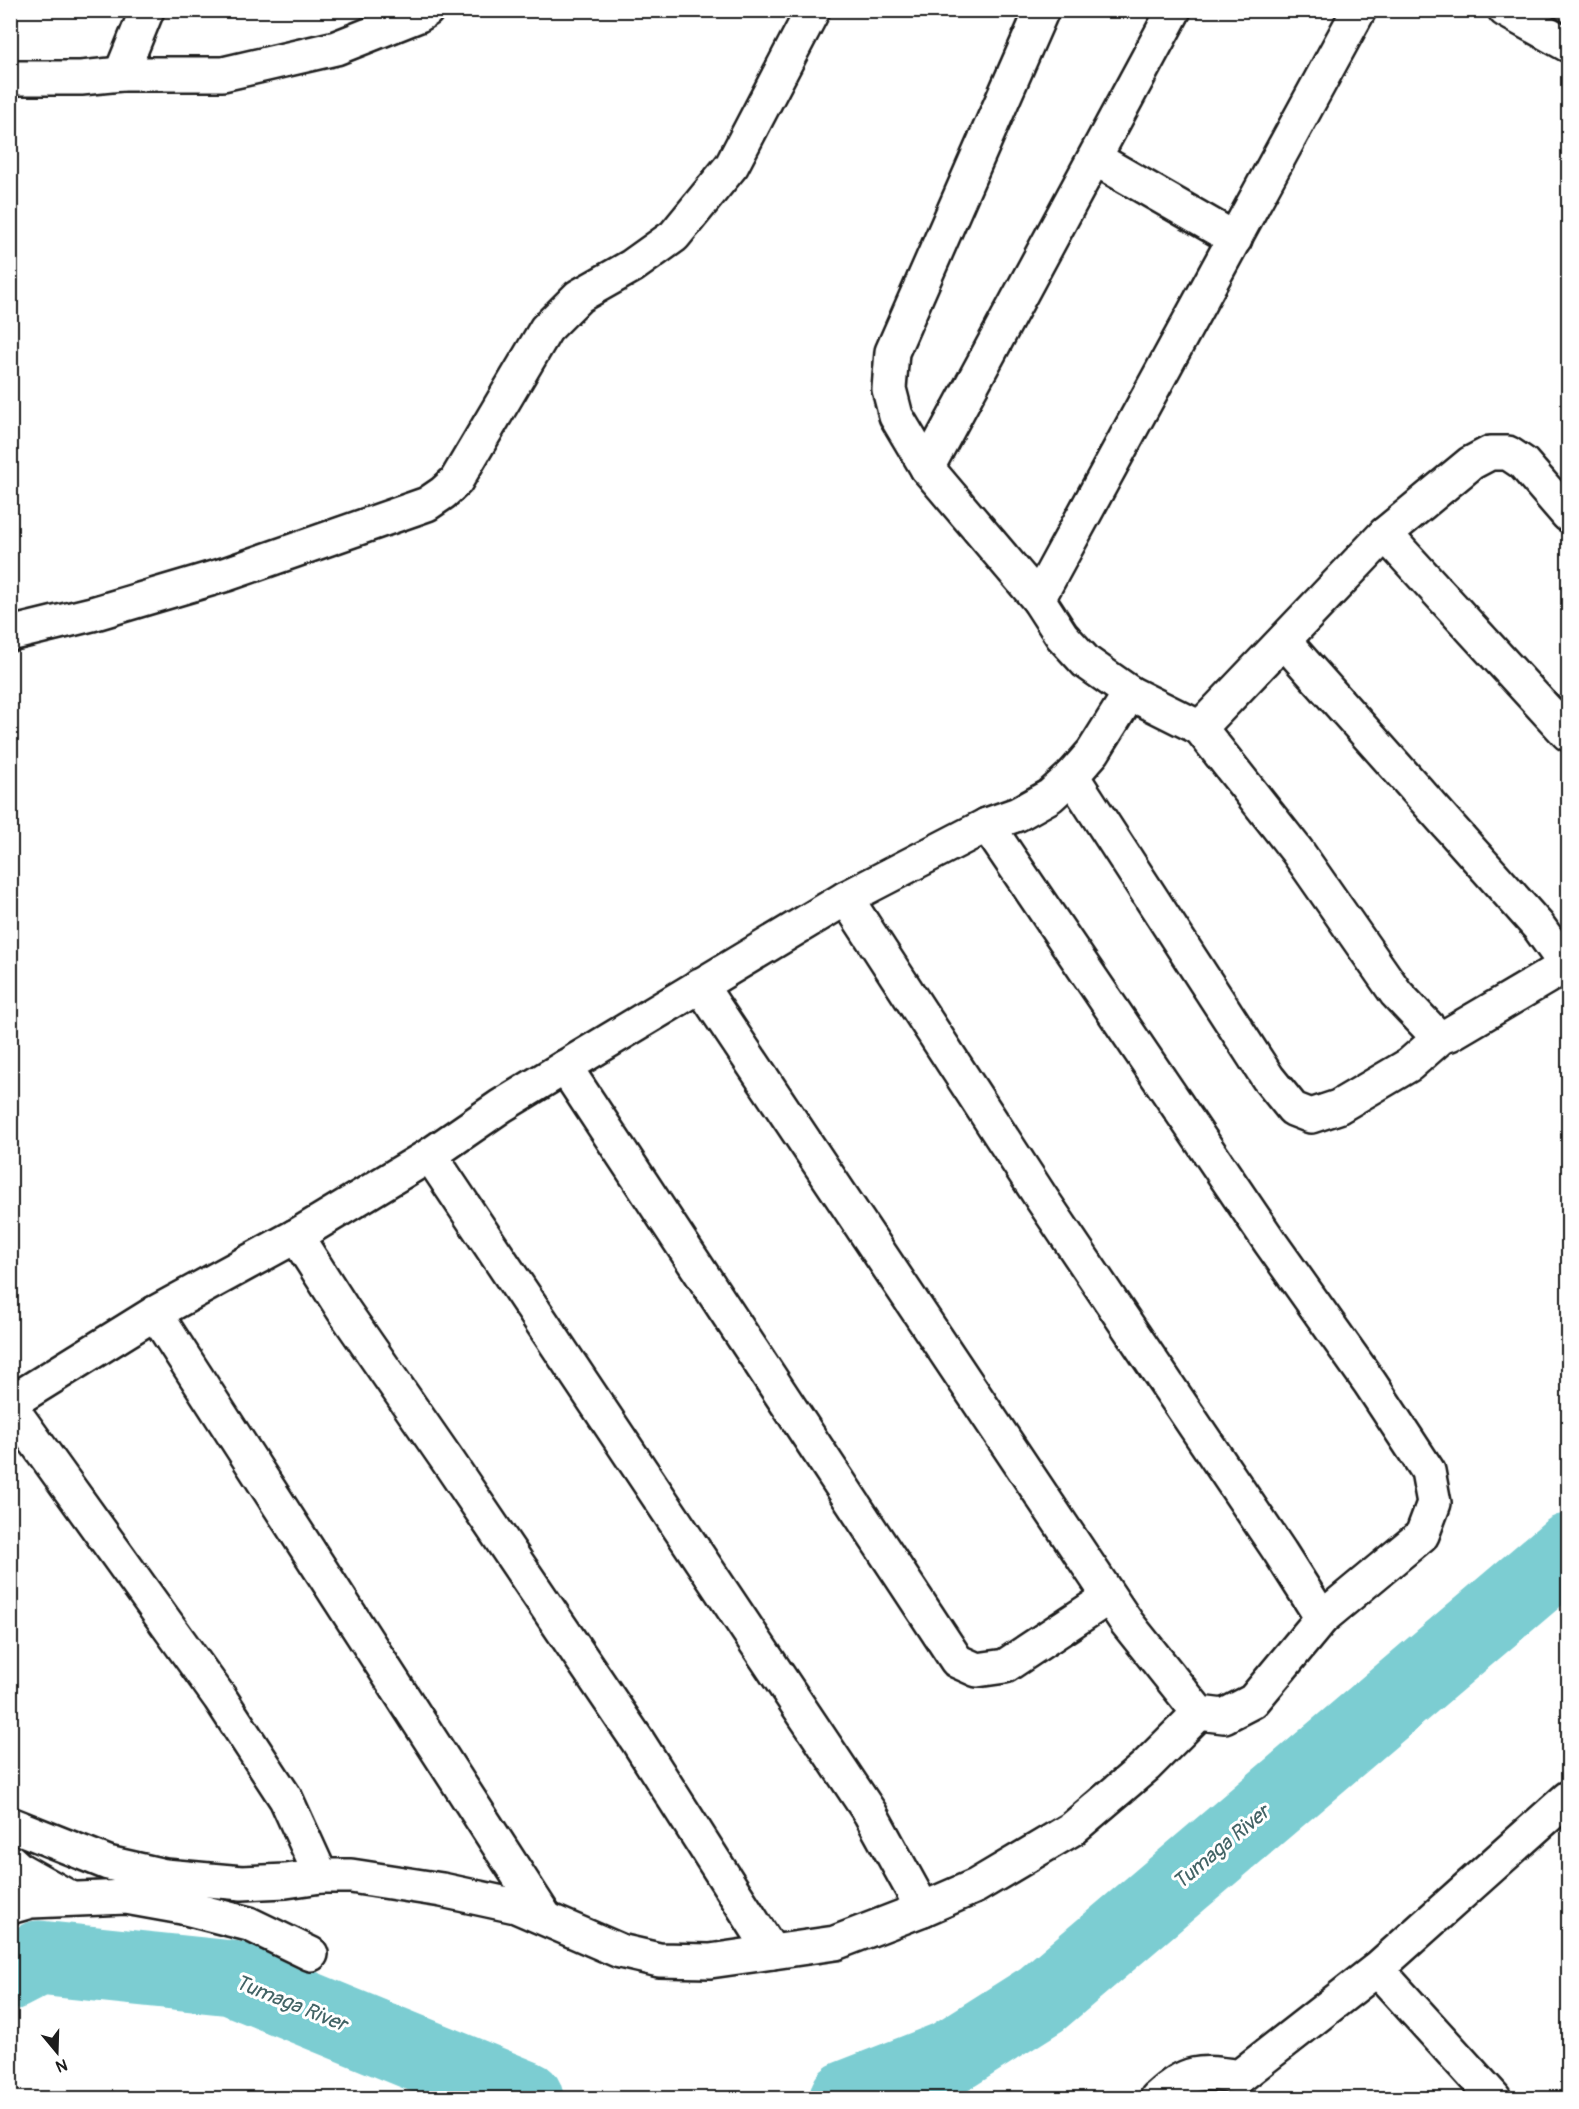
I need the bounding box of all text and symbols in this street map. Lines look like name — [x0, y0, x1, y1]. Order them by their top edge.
water label: Tumaga River — [1167, 1797, 1277, 1896]
water label: Tumaga River — [231, 1969, 353, 2039]
north arrow — [27, 2022, 87, 2082]
text: N — [53, 2054, 70, 2077]

